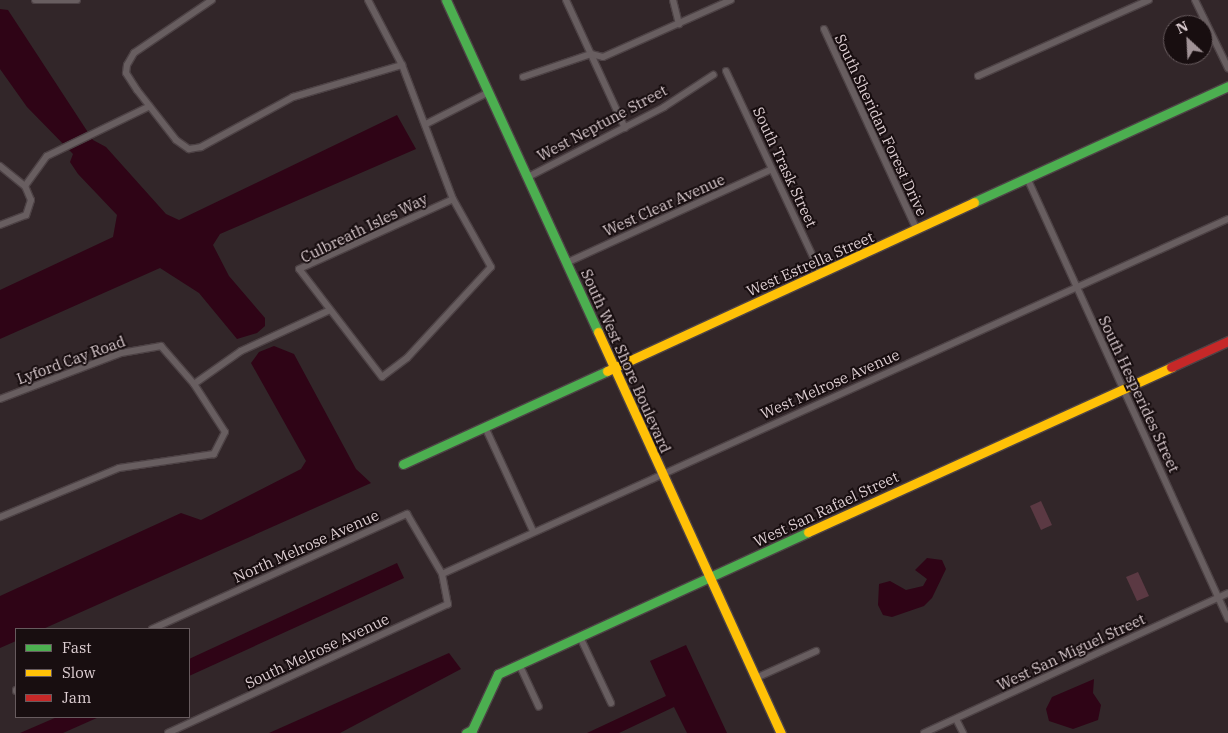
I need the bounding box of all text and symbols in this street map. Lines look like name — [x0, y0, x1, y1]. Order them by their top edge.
north arrow — [1163, 15, 1213, 65]
text: N — [1173, 17, 1191, 38]
street label: South Sheridan Forest Drive — [831, 31, 931, 219]
street label: West Neptune Street — [534, 81, 670, 165]
street label: South Trask Street — [749, 104, 821, 230]
street label: West Clear Avenue — [600, 170, 728, 240]
street label: Culbreath Isles Way — [298, 189, 430, 267]
street label: West Estrella Street — [744, 228, 876, 300]
street label: South West Shore Boulevard — [577, 266, 675, 456]
street label: South Hesperides Street — [1095, 313, 1183, 475]
street label: Lyford Cay Road — [14, 332, 128, 388]
street label: West Melrose Avenue — [758, 345, 902, 423]
street label: West San Rafael Street — [751, 468, 901, 550]
street label: North Melrose Avenue — [231, 506, 381, 586]
street label: South Melrose Avenue — [242, 610, 392, 692]
street label: West San Miguel Street — [994, 610, 1148, 694]
legend — [15, 628, 190, 718]
text: Fast — [62, 638, 92, 657]
text: Slow — [62, 663, 95, 682]
text: Jam — [62, 688, 91, 707]

